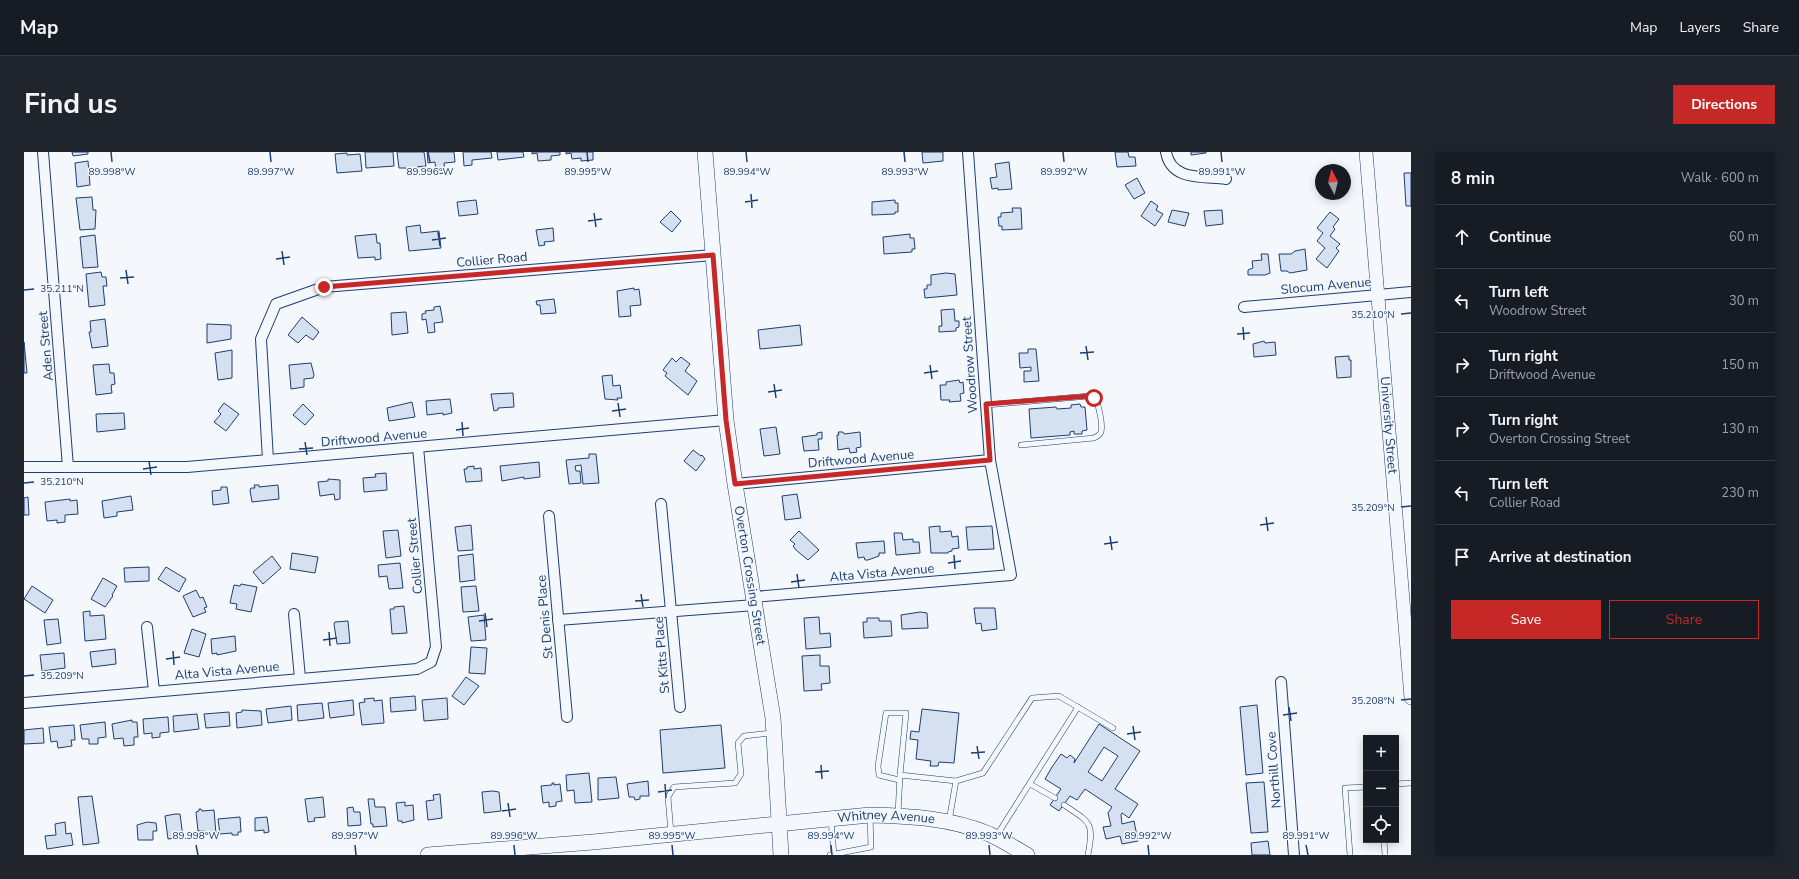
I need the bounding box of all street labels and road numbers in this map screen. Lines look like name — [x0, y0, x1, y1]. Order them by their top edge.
street label: Collier Road — [456, 248, 528, 272]
street label: Slocum Avenue — [1280, 273, 1372, 299]
street label: Aden Street — [34, 310, 58, 382]
street label: Woodrow Street — [958, 316, 982, 414]
street label: University Street — [1376, 376, 1402, 475]
street label: Driftwood Avenue — [320, 424, 428, 452]
street label: Driftwood Avenue — [807, 445, 915, 473]
street label: Overton Crossing Street — [730, 504, 770, 647]
street label: Collier Street — [403, 517, 427, 595]
street label: Alta Vista Avenue — [829, 559, 935, 587]
street label: St Denis Place — [532, 574, 558, 660]
street label: St Kitts Place — [650, 616, 674, 694]
street label: Alta Vista Avenue — [174, 657, 280, 685]
street label: Northill Cove — [1262, 731, 1286, 809]
street label: Whitney Avenue — [837, 806, 936, 828]

